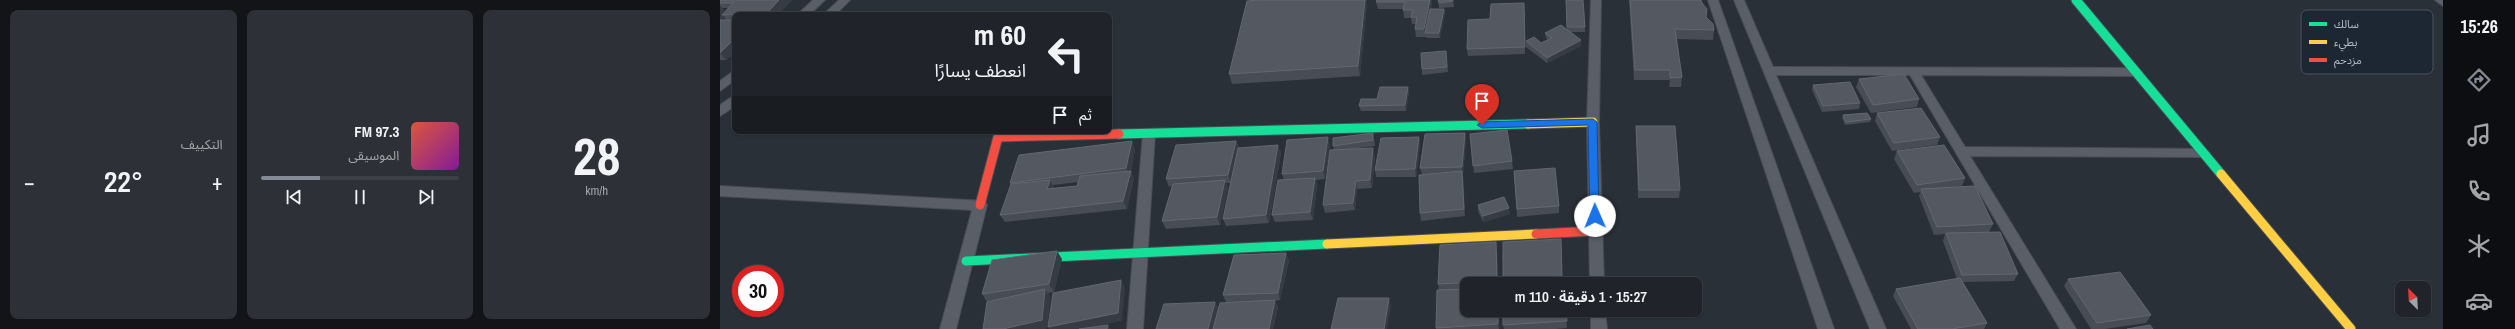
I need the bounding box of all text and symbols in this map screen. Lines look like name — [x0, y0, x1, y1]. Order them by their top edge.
legend — [2301, 10, 2433, 74]
text: 15:26 — [2460, 14, 2498, 39]
text: 60 m — [974, 16, 1026, 54]
text: سالك — [2334, 17, 2359, 31]
icon: left — [1040, 28, 1092, 80]
text: بطيء — [2334, 35, 2357, 52]
text: مزدحم — [2334, 53, 2362, 69]
text: انعطف يسارًا — [934, 58, 1026, 83]
icon: directions — [2465, 66, 2493, 94]
pin — [1465, 84, 1499, 125]
icon: arrive — [1471, 90, 1493, 112]
icon: arrive — [1049, 104, 1071, 126]
text: ثم — [1079, 104, 1092, 125]
text: 97.3 FM — [354, 121, 399, 142]
text: 28 — [573, 121, 620, 191]
icon: music — [2465, 121, 2493, 149]
text: التكييف — [181, 136, 223, 153]
text: الموسيقى — [348, 147, 399, 164]
text: 22° — [104, 161, 143, 201]
text: − — [24, 167, 35, 197]
text: + — [212, 167, 223, 197]
icon: phone — [2465, 177, 2493, 205]
text: km/h — [585, 182, 608, 199]
icon: previous — [283, 186, 305, 208]
icon: pause — [349, 186, 371, 208]
icon: next — [415, 186, 437, 208]
position arrow — [1574, 195, 1616, 237]
icon: climate — [2465, 232, 2493, 260]
speed limit sign: 30 — [732, 265, 784, 317]
north arrow — [2395, 281, 2431, 317]
map controls — [2395, 281, 2431, 317]
text: 15:27 · 1 دقيقة · 110 m — [1515, 286, 1647, 307]
icon: car — [2465, 287, 2493, 315]

